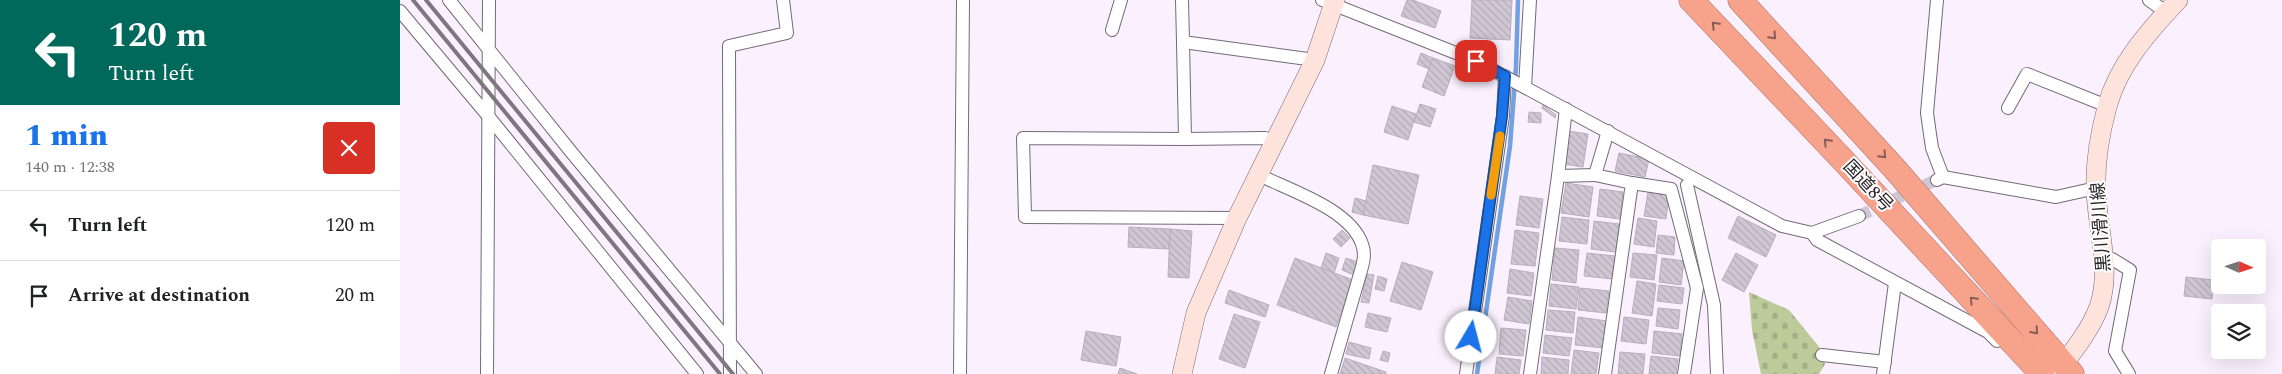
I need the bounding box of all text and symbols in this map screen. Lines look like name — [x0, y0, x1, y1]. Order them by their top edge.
text: 120 m — [108, 9, 207, 62]
icon: left — [25, 20, 90, 85]
one-way arrow — [1712, 21, 1721, 30]
one-way arrow — [1767, 30, 1776, 39]
pin — [1455, 40, 1497, 82]
icon: arrive — [1462, 47, 1490, 75]
text: Turn left — [108, 57, 194, 90]
text: 1 min — [25, 113, 108, 159]
button: close — [323, 122, 375, 174]
one-way arrow — [1824, 139, 1833, 148]
one-way arrow — [1877, 150, 1886, 159]
street label: 国道8号 — [1837, 154, 1899, 218]
text: 140 m · 12:38 — [25, 155, 115, 179]
street label: 黒川滑川線 — [2084, 181, 2118, 273]
text: Turn left — [68, 211, 147, 240]
text: 120 m — [325, 211, 375, 240]
icon: left — [25, 212, 53, 240]
north arrow — [2211, 239, 2266, 294]
map controls — [2211, 239, 2266, 359]
text: Arrive at destination — [68, 281, 250, 310]
text: 20 m — [335, 281, 375, 310]
icon: arrive — [25, 282, 53, 310]
one-way arrow — [1970, 296, 1979, 305]
button: layers — [2211, 304, 2266, 359]
position arrow — [1444, 310, 1496, 362]
one-way arrow — [2029, 326, 2038, 335]

